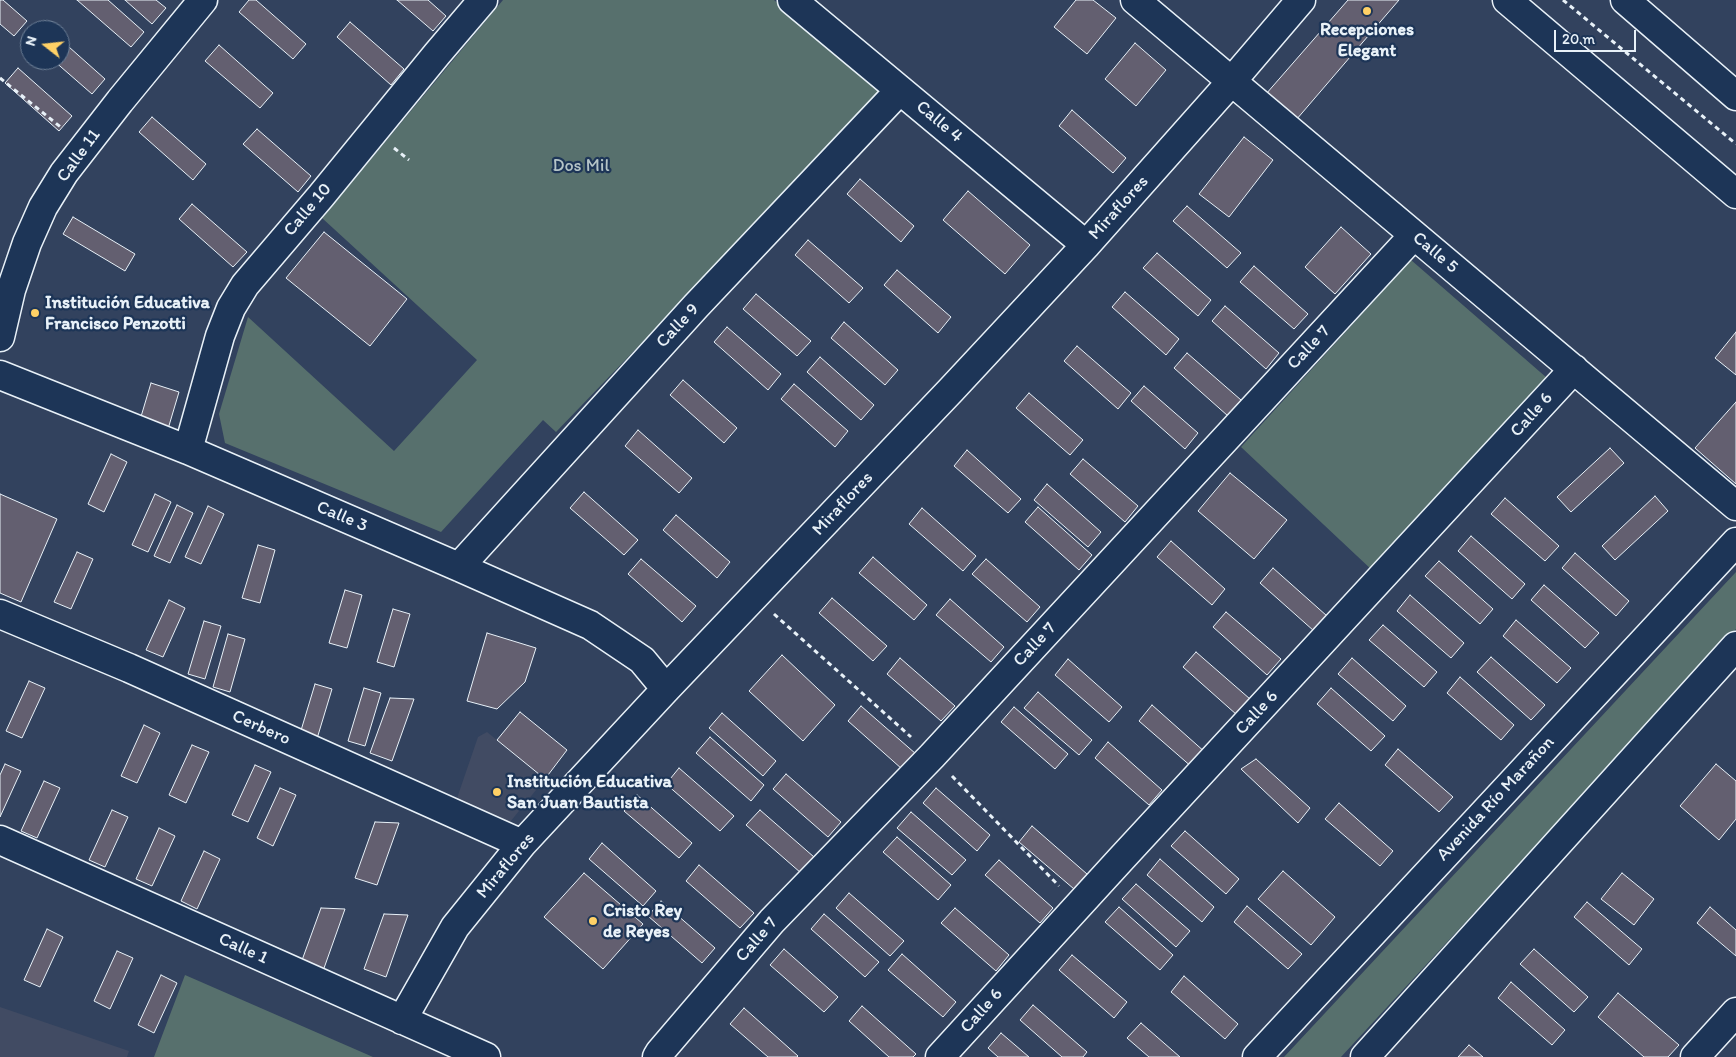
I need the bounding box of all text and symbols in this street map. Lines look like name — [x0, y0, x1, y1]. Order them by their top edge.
marker: Recepciones Elegant — [1361, 5, 1373, 17]
place label: Recepciones Elegant — [1320, 19, 1414, 62]
north arrow — [20, 20, 70, 70]
scale bar — [1556, 20, 1638, 52]
text: 20 m — [1562, 30, 1595, 48]
text: N — [22, 34, 41, 48]
street label: Calle 4 — [911, 96, 967, 148]
street label: Calle 11 — [52, 125, 106, 187]
park label: Dos Mil — [552, 155, 610, 177]
street label: Miraflores — [1084, 171, 1154, 245]
street label: Calle 10 — [279, 179, 337, 241]
street label: Calle 5 — [1408, 228, 1462, 278]
place label: Institución Educativa Francisco Penzotti — [45, 292, 210, 334]
street label: Calle 9 — [652, 299, 704, 353]
marker: Institución Educativa Francisco Penzotti — [29, 307, 41, 319]
street label: Calle 7 — [1283, 321, 1335, 375]
street label: Calle 6 — [1506, 388, 1558, 442]
street label: Miraflores — [808, 468, 878, 540]
street label: Calle 3 — [313, 497, 371, 537]
street label: Calle 7 — [1009, 618, 1061, 672]
street label: Calle 6 — [1231, 686, 1283, 740]
street label: Cerbero — [229, 706, 293, 750]
street label: Avenida Río Marañon — [1433, 732, 1559, 866]
place label: Institución Educativa San Juan Bautista — [507, 771, 672, 814]
marker: Institución Educativa San Juan Bautista — [491, 786, 503, 798]
street label: Miraflores — [472, 829, 540, 903]
place label: Cristo Rey de Reyes — [603, 900, 682, 942]
street label: Calle 7 — [732, 913, 782, 967]
marker: Cristo Rey de Reyes — [587, 915, 599, 927]
street label: Calle 1 — [215, 929, 271, 969]
street label: Calle 6 — [956, 984, 1008, 1038]

